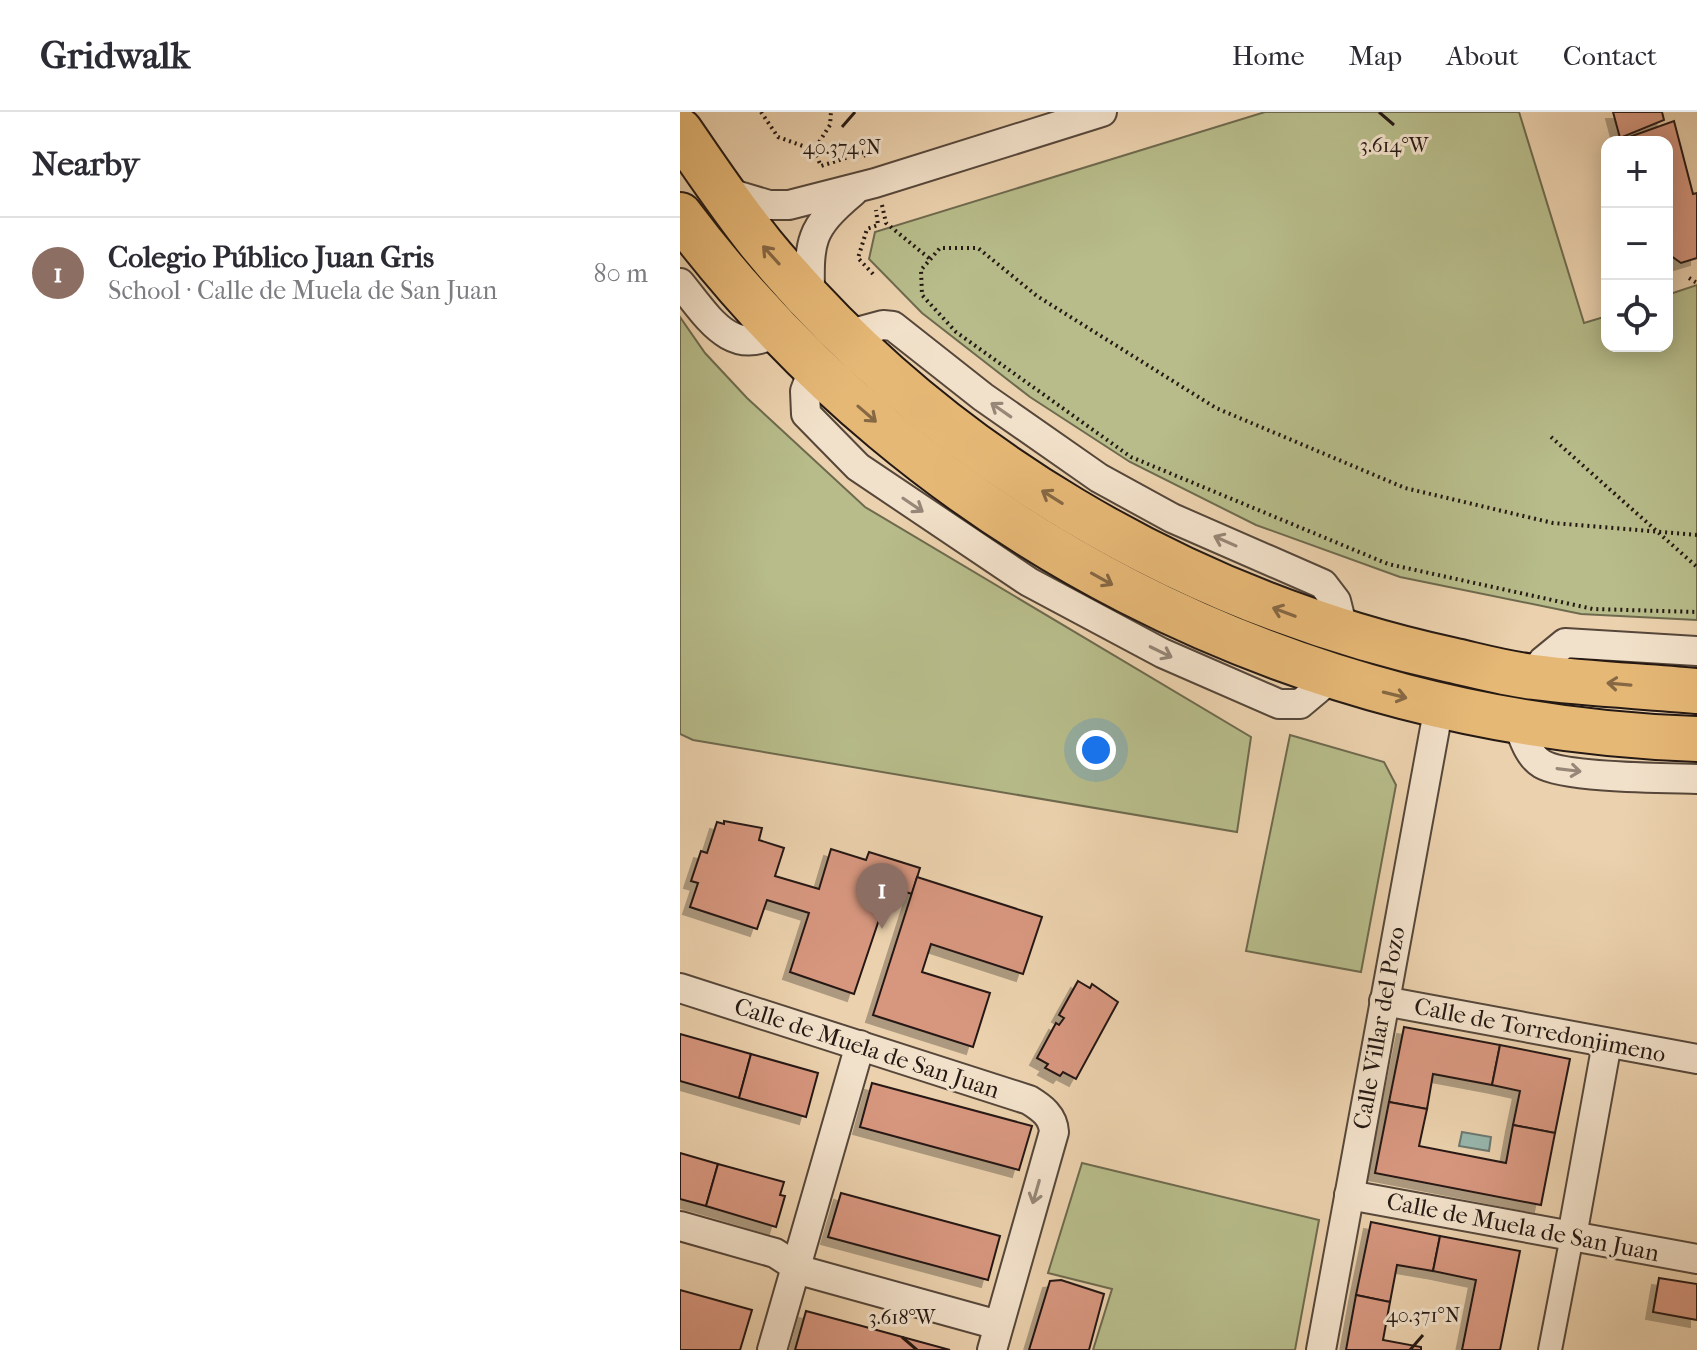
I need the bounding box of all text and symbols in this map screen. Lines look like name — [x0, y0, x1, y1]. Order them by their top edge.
text: Gridwalk — [40, 33, 190, 78]
text: Home — [1232, 39, 1305, 72]
text: Map — [1349, 39, 1402, 72]
text: About — [1446, 39, 1519, 72]
text: Contact — [1563, 39, 1657, 72]
text: 3.614°W — [1360, 134, 1430, 157]
text: 40.374°N — [803, 136, 881, 159]
map controls — [1601, 136, 1673, 352]
button: + — [1601, 136, 1673, 208]
text: Nearby — [32, 144, 139, 184]
button: − — [1601, 208, 1673, 280]
text: Colegio Público Juan Gris — [108, 240, 434, 275]
one-way arrow — [762, 245, 781, 266]
text: 1 — [53, 258, 63, 289]
text: 80 m — [593, 258, 648, 289]
text: School · Calle de Muela de San Juan — [108, 275, 497, 306]
button: locate — [1601, 280, 1673, 352]
one-way arrow — [991, 402, 1013, 418]
one-way arrow — [857, 405, 877, 423]
one-way arrow — [1041, 488, 1064, 504]
one-way arrow — [902, 497, 924, 513]
one-way arrow — [1213, 532, 1238, 547]
one-way arrow — [1090, 572, 1113, 588]
one-way arrow — [1272, 604, 1297, 618]
one-way arrow — [1148, 645, 1172, 660]
one-way arrow — [1606, 676, 1633, 691]
one-way arrow — [1382, 688, 1408, 703]
your location — [1076, 730, 1116, 770]
one-way arrow — [1555, 763, 1582, 778]
pin: 1 — [856, 863, 908, 929]
street label: Calle Villar del Pozo — [1347, 925, 1411, 1131]
street label: Calle de Muela de San Juan — [731, 992, 1003, 1104]
street label: Calle de Torredonjimeno — [1412, 992, 1668, 1068]
one-way arrow — [1028, 1178, 1043, 1204]
street label: Calle de Muela de San Juan — [1384, 1187, 1662, 1267]
text: 40.371°N — [1386, 1304, 1460, 1327]
text: 3.618°W — [869, 1306, 937, 1329]

